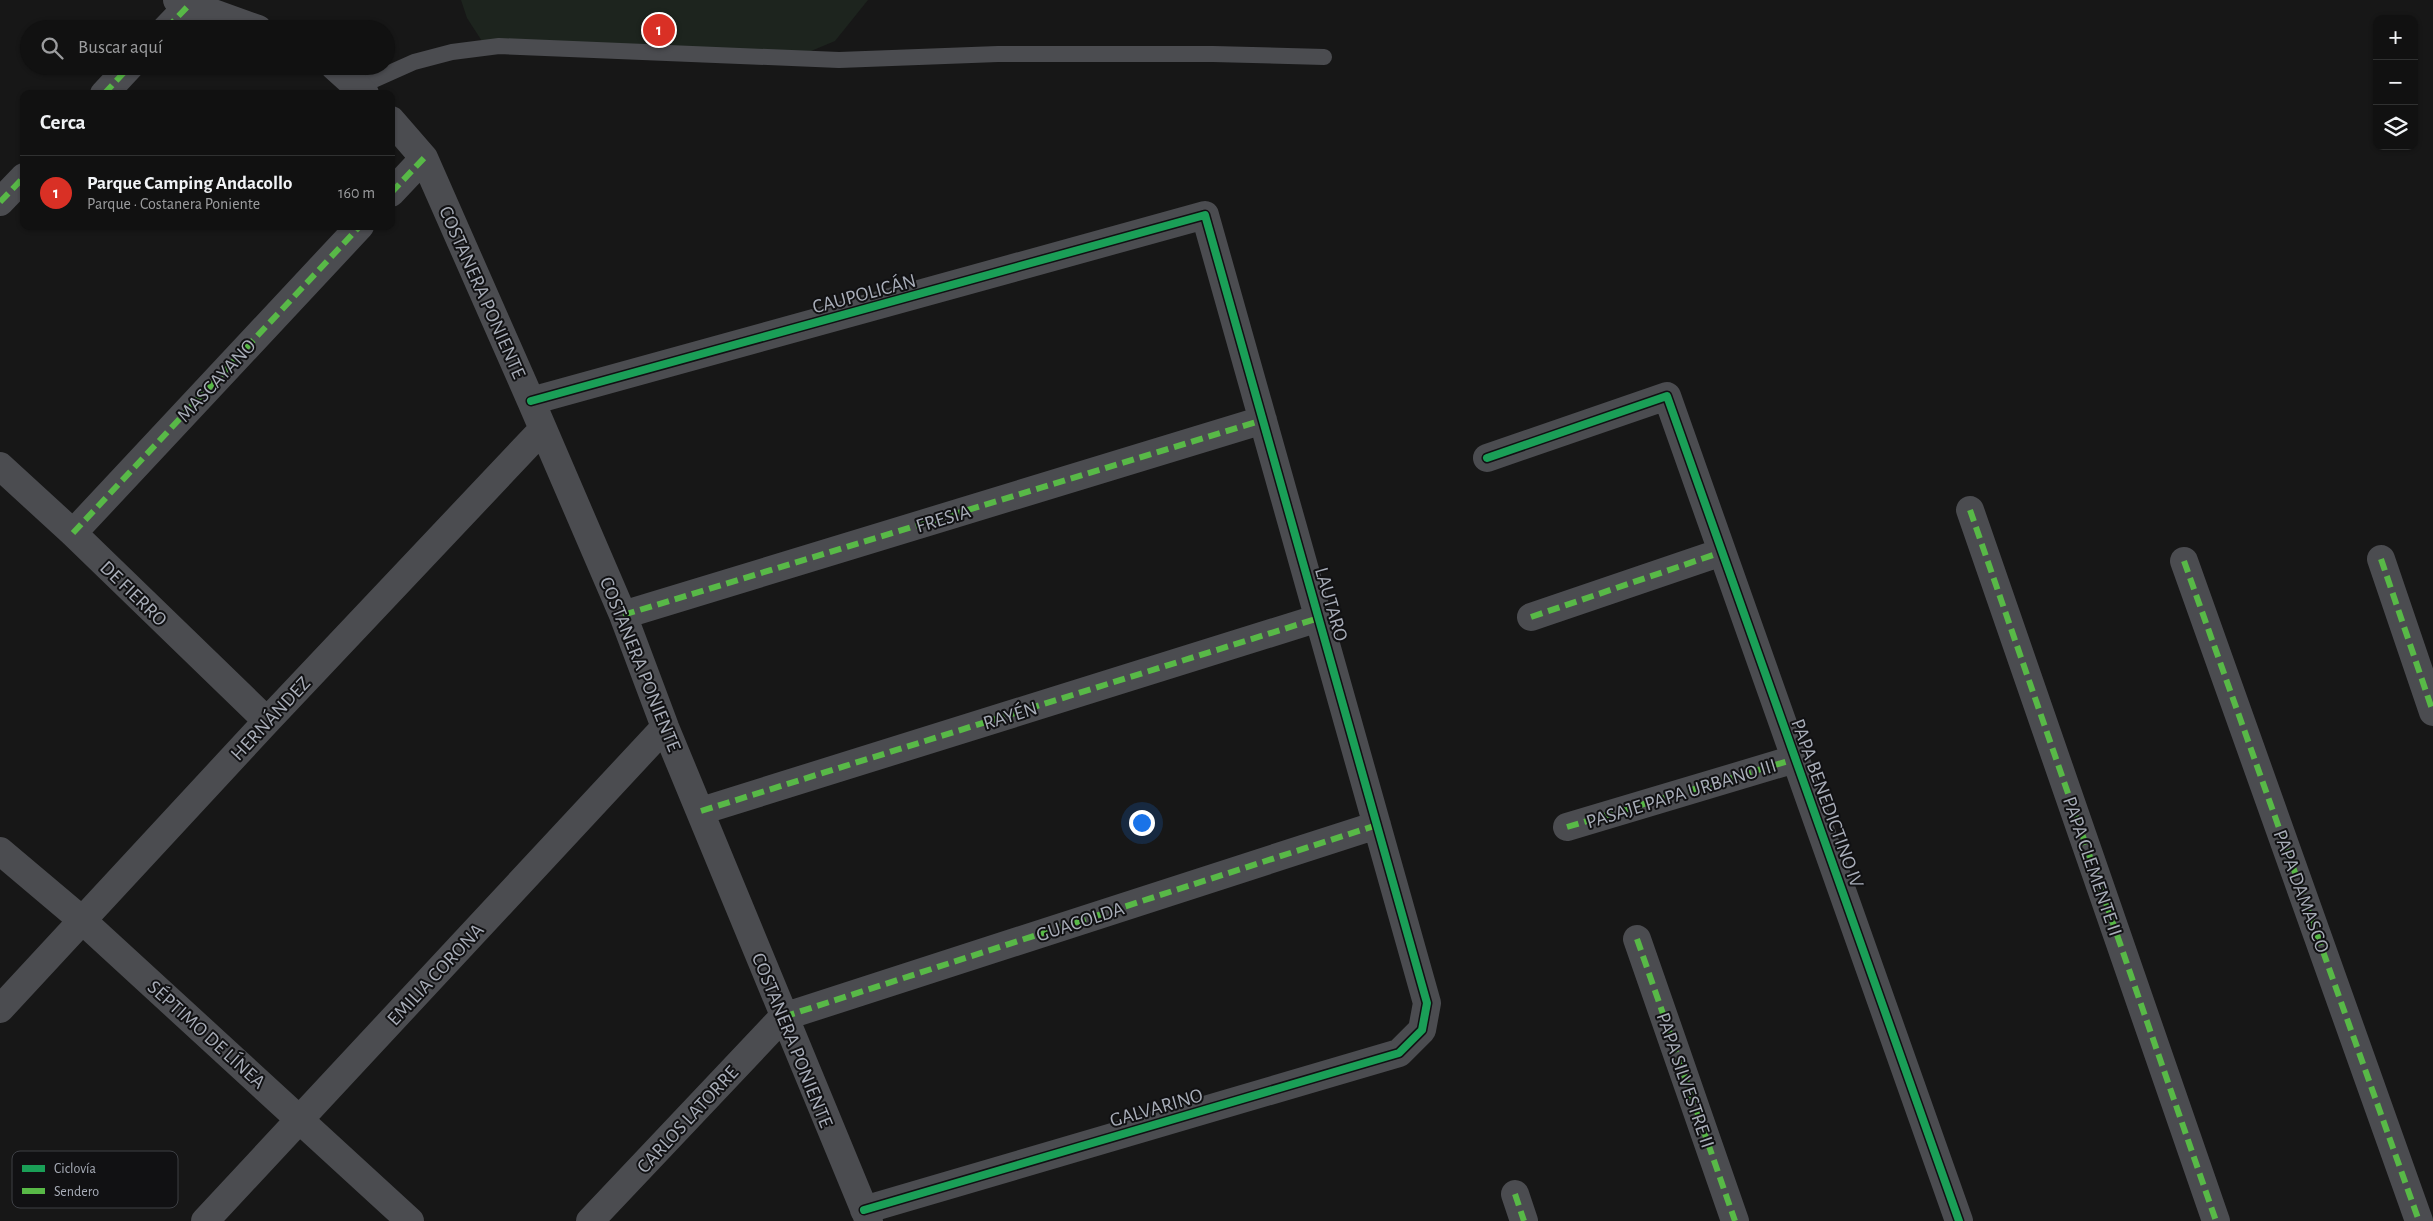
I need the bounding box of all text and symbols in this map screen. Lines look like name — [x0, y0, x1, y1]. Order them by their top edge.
pin: 1 — [643, 11, 675, 49]
map controls — [2373, 15, 2418, 150]
button: + — [2373, 15, 2418, 60]
search box — [20, 20, 395, 75]
icon: search — [38, 34, 66, 62]
text: Buscar aquí — [78, 38, 163, 57]
button: − — [2373, 60, 2418, 105]
button: layers — [2373, 105, 2418, 150]
text: Cerca — [40, 112, 86, 133]
text: Parque Camping Andacollo — [87, 174, 292, 193]
text: 1 — [53, 185, 59, 201]
text: 160 m — [338, 185, 375, 201]
text: Parque · Costanera Poniente — [87, 196, 260, 212]
street label: COSTANERA PONIENTE — [435, 203, 529, 382]
street label: CAUPOLICÁN — [810, 270, 918, 317]
street label: MASCAYANO — [174, 335, 260, 426]
street label: FRESIA — [914, 501, 973, 537]
street label: DE FIERRO — [96, 557, 171, 630]
street label: LAUTARO — [1311, 565, 1351, 644]
street label: COSTANERA PONIENTE — [596, 574, 684, 755]
street label: HERNÁNDEZ — [226, 672, 314, 764]
street label: RAYÉN — [981, 697, 1040, 734]
street label: PAPA BENEDICTINO IV — [1787, 716, 1867, 891]
street label: PASAJE PAPA URBANO III — [1584, 756, 1779, 832]
street label: PAPA CLEMENTE II — [2059, 794, 2125, 939]
your location — [1129, 810, 1155, 836]
street label: PAPA DAMASCO — [2270, 827, 2333, 956]
street label: GUACOLDA — [1034, 898, 1127, 946]
street label: EMILIA CORONA — [384, 920, 488, 1029]
street label: COSTANERA PONIENTE — [748, 950, 836, 1131]
street label: SÉPTIMO DE LÍNEA — [144, 976, 270, 1093]
street label: PAPA SILVESTRE II — [1652, 1010, 1718, 1151]
street label: CARLOS LATORRE — [633, 1062, 742, 1177]
street label: GALVARINO — [1107, 1085, 1205, 1131]
legend — [12, 1151, 178, 1208]
text: Ciclovía — [54, 1162, 97, 1176]
text: Sendero — [54, 1185, 99, 1199]

